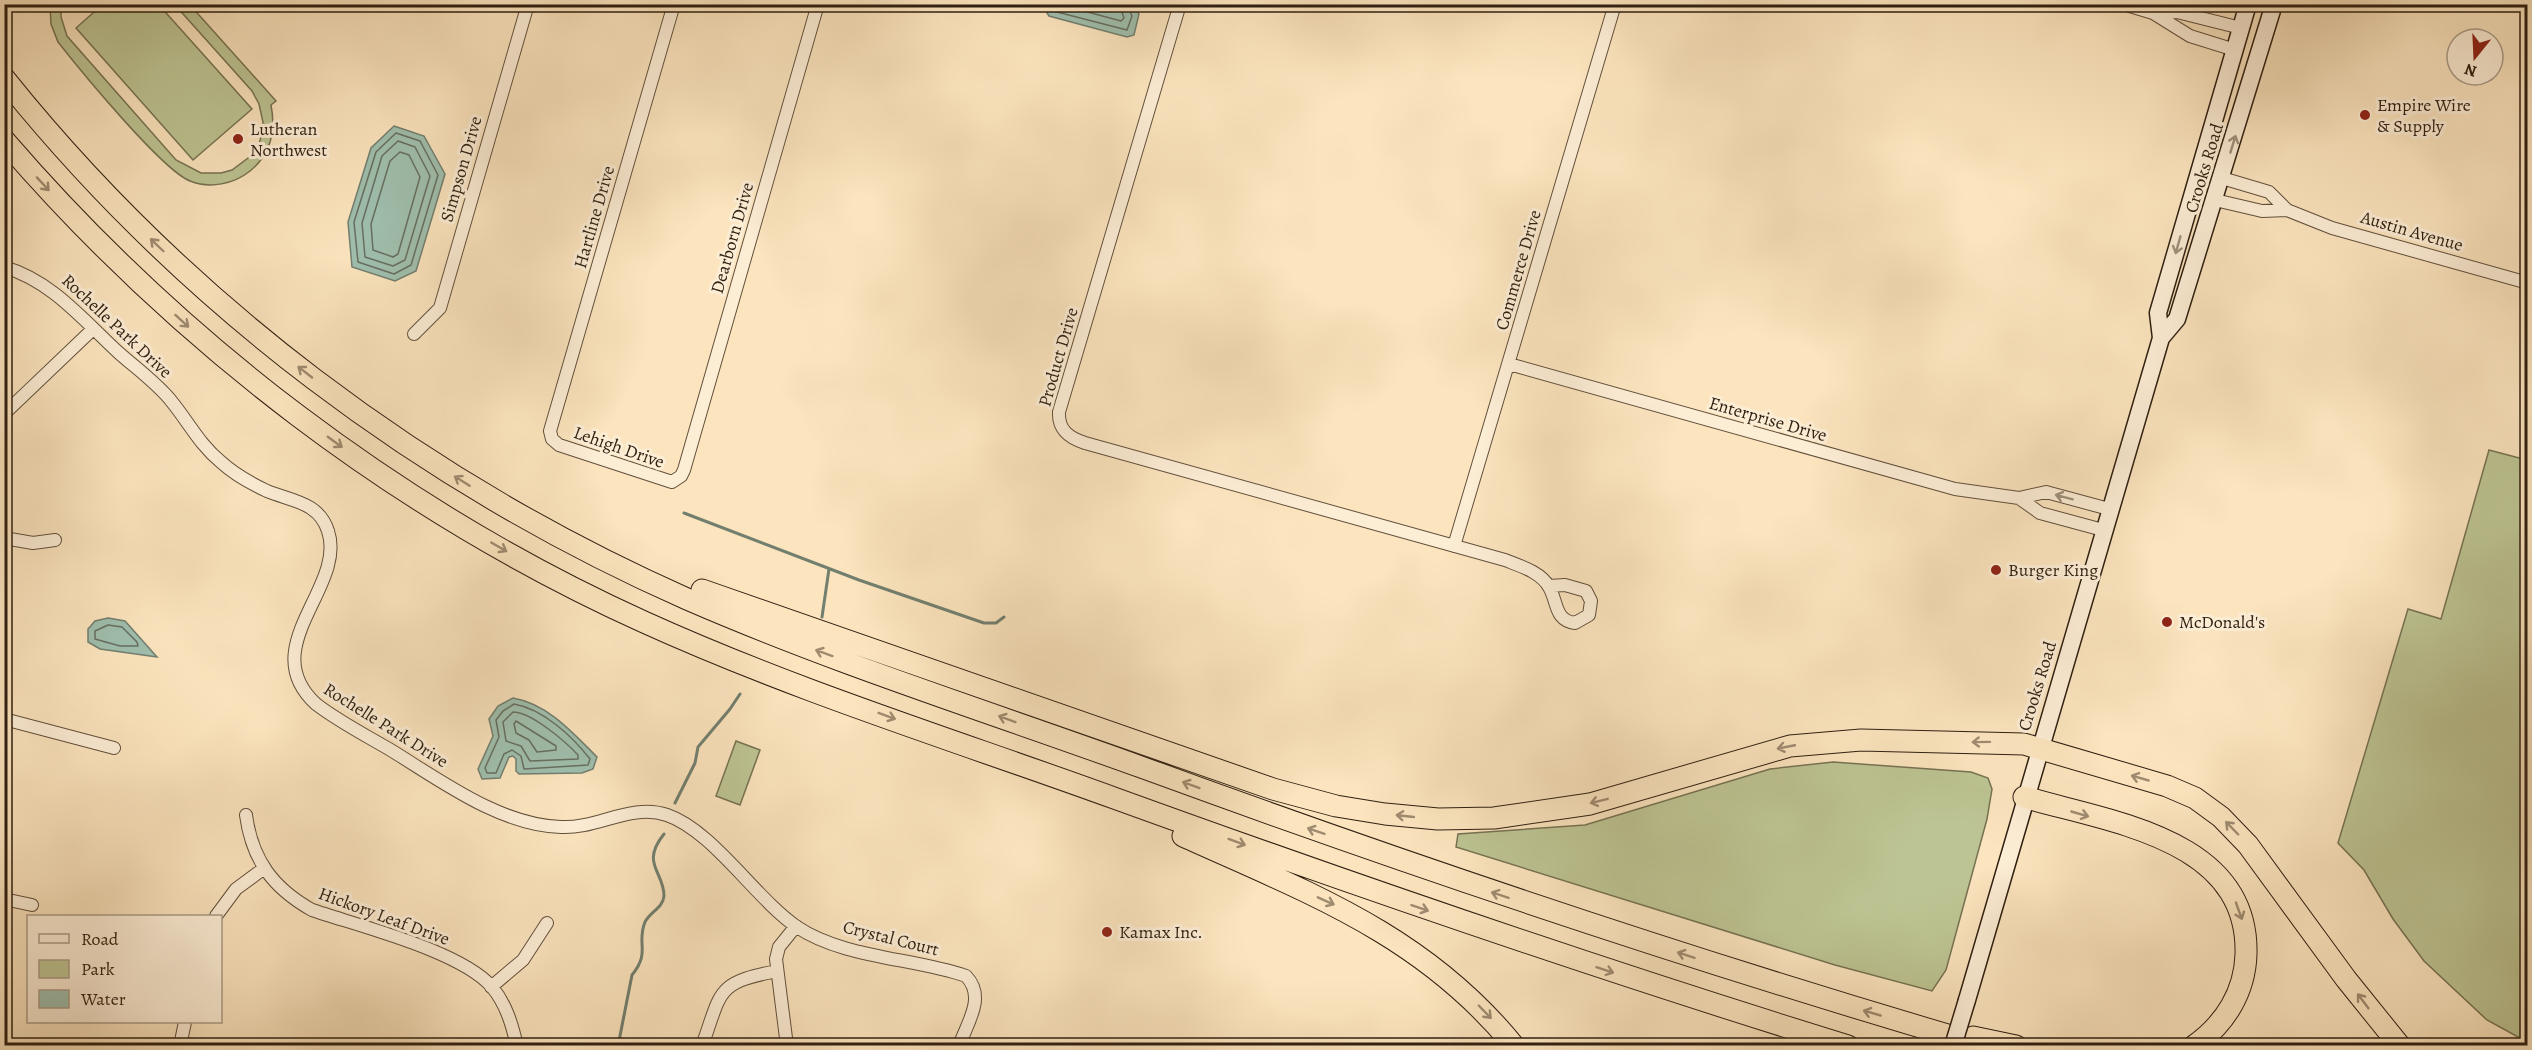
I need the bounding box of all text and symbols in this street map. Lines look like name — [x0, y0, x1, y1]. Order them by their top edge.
north arrow — [2445, 27, 2505, 87]
text: N — [2461, 58, 2480, 83]
place label: Empire Wire & Supply — [2377, 93, 2471, 138]
marker: Empire Wire & Supply — [2358, 108, 2372, 122]
street label: Simpson Drive — [434, 113, 488, 225]
place label: Lutheran Northwest — [250, 117, 327, 162]
street label: Crooks Road — [2179, 120, 2229, 216]
marker: Lutheran Northwest — [231, 132, 245, 146]
one-way arrow — [2228, 135, 2239, 154]
street label: Hartline Drive — [568, 163, 620, 271]
one-way arrow — [36, 176, 50, 191]
street label: Dearborn Drive — [705, 179, 759, 297]
street label: Austin Avenue — [2357, 205, 2466, 257]
street label: Commerce Drive — [1489, 207, 1547, 333]
one-way arrow — [2172, 235, 2183, 254]
one-way arrow — [150, 238, 165, 252]
street label: Rochelle Park Drive — [57, 268, 177, 384]
street label: Product Drive — [1032, 304, 1084, 410]
one-way arrow — [175, 314, 190, 328]
one-way arrow — [298, 366, 314, 378]
street label: Enterprise Drive — [1706, 391, 1830, 447]
street label: Lehigh Drive — [570, 420, 668, 474]
one-way arrow — [326, 436, 342, 448]
one-way arrow — [454, 474, 471, 486]
one-way arrow — [2055, 491, 2074, 503]
one-way arrow — [490, 542, 507, 554]
place label: Burger King — [2008, 558, 2098, 582]
marker: Burger King — [1989, 563, 2003, 577]
place label: McDonald's — [2179, 610, 2265, 634]
marker: McDonald's — [2160, 615, 2174, 629]
street label: Crooks Road — [2012, 638, 2062, 734]
one-way arrow — [815, 646, 834, 657]
street label: Rochelle Park Drive — [319, 677, 453, 773]
one-way arrow — [877, 712, 896, 723]
one-way arrow — [998, 712, 1017, 723]
one-way arrow — [1971, 736, 1991, 748]
one-way arrow — [1777, 742, 1797, 753]
one-way arrow — [2131, 772, 2150, 783]
one-way arrow — [1182, 779, 1201, 790]
one-way arrow — [1590, 796, 1609, 808]
one-way arrow — [2071, 808, 2090, 820]
one-way arrow — [1396, 811, 1416, 822]
one-way arrow — [2225, 821, 2240, 836]
one-way arrow — [1307, 824, 1326, 835]
one-way arrow — [1227, 838, 1246, 849]
street label: Hickory Leaf Drive — [315, 881, 453, 951]
one-way arrow — [1491, 888, 1510, 899]
one-way arrow — [1317, 896, 1335, 907]
one-way arrow — [2234, 902, 2245, 920]
one-way arrow — [1410, 903, 1429, 914]
street label: Crystal Court — [841, 914, 942, 962]
legend — [27, 915, 222, 1023]
place label: Kamax Inc. — [1119, 920, 1203, 944]
marker: Kamax Inc. — [1100, 925, 1114, 939]
text: Road — [81, 927, 119, 951]
one-way arrow — [1677, 949, 1696, 960]
text: Park — [81, 957, 115, 981]
one-way arrow — [1595, 965, 1614, 976]
text: Water — [80, 987, 126, 1011]
one-way arrow — [2356, 993, 2369, 1009]
one-way arrow — [1477, 1005, 1492, 1020]
one-way arrow — [1863, 1007, 1882, 1018]

